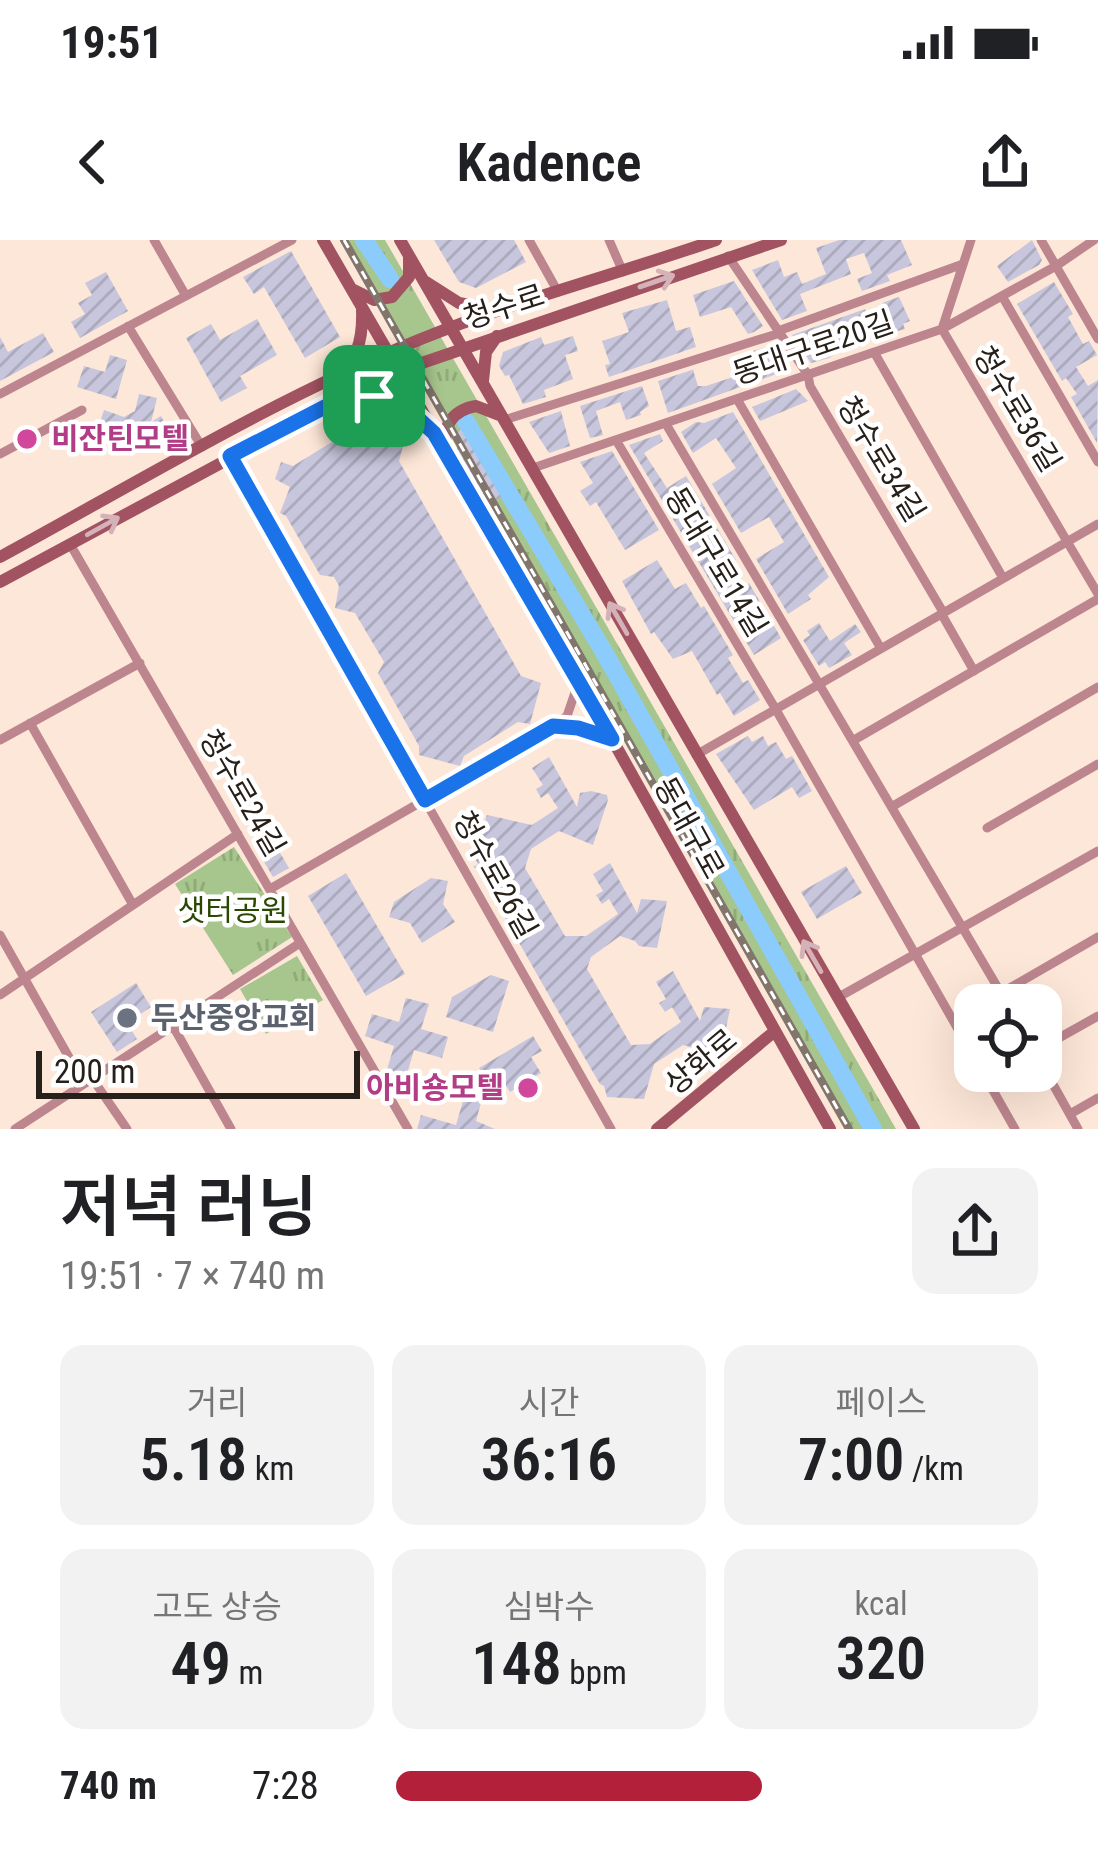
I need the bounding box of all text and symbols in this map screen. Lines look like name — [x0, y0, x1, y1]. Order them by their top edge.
text: 19:51 — [60, 16, 163, 69]
icon: back — [60, 129, 126, 195]
icon: share — [972, 129, 1038, 195]
text: Kadence — [457, 131, 641, 194]
one-way arrow — [638, 269, 675, 290]
street label: 청수로 — [459, 277, 549, 336]
street label: 동대구로20길 — [728, 304, 898, 391]
street label: 청수로36길 — [966, 340, 1068, 478]
pin — [323, 345, 425, 447]
icon: arrive — [341, 363, 407, 429]
street label: 청수로34길 — [830, 390, 932, 528]
place label: 비잔틴모텔 — [51, 421, 189, 456]
marker: 비잔틴모텔 — [14, 426, 40, 452]
street label: 동대구로14길 — [658, 481, 775, 643]
one-way arrow — [84, 513, 119, 537]
one-way arrow — [605, 601, 629, 636]
street label: 청수로24길 — [192, 723, 293, 862]
street label: 동대구로 — [647, 771, 732, 885]
street label: 청수로26길 — [446, 805, 545, 944]
park label: 샛터공원 — [178, 893, 288, 928]
one-way arrow — [800, 939, 824, 974]
map controls — [954, 984, 1062, 1092]
button: locate — [954, 984, 1062, 1092]
place label: 두산중앙교회 — [151, 1000, 317, 1035]
marker: 두산중앙교회 — [114, 1005, 140, 1031]
street label: 상화로 — [658, 1022, 744, 1102]
scale bar — [36, 1045, 360, 1098]
text: 200 m — [54, 1052, 135, 1091]
place label: 아비숑모텔 — [366, 1070, 504, 1105]
marker: 아비숑모텔 — [515, 1075, 541, 1101]
button: share — [912, 1168, 1038, 1294]
text: 저녁 러닝 — [60, 1169, 318, 1246]
text: 19:51 · 7 × 740 m — [60, 1253, 325, 1299]
text: 거리 — [187, 1383, 247, 1422]
text: 시간 — [519, 1383, 579, 1422]
text: 페이스 — [835, 1383, 927, 1422]
text: 5.18 — [140, 1424, 247, 1495]
text: 36:16 — [481, 1424, 617, 1495]
text: 7:00 — [798, 1424, 904, 1495]
text: km — [247, 1449, 294, 1488]
text: /km — [904, 1449, 964, 1488]
text: kcal — [854, 1584, 908, 1623]
text: 고도 상승 — [152, 1587, 282, 1626]
text: 심박수 — [503, 1587, 595, 1626]
text: 320 — [836, 1623, 926, 1694]
text: 49 — [171, 1628, 231, 1699]
text: 148 — [471, 1628, 562, 1699]
text: m — [231, 1653, 263, 1692]
text: bpm — [562, 1653, 627, 1692]
text: 740 m — [60, 1763, 157, 1809]
text: 7:28 — [252, 1763, 319, 1809]

